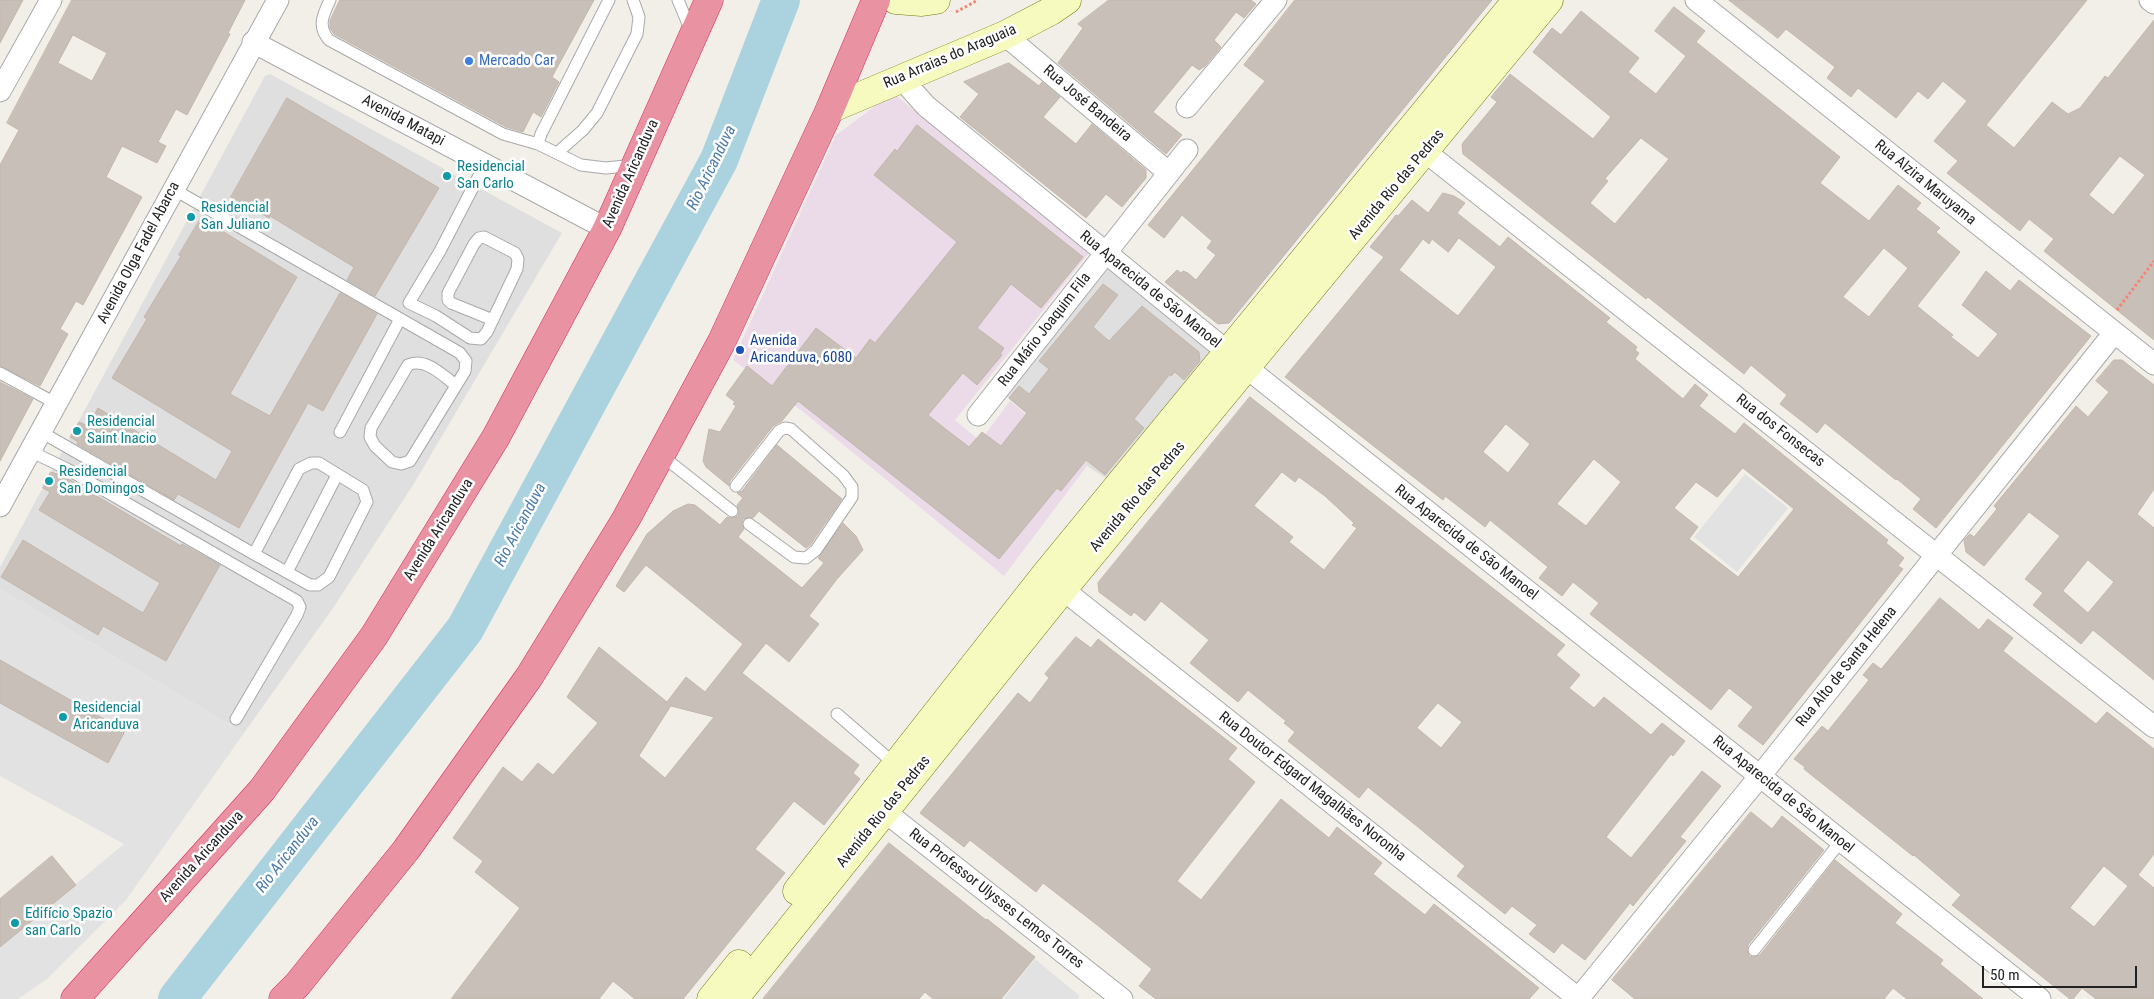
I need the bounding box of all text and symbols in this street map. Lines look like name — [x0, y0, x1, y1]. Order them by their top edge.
street label: Rua Arraias do Araguaia — [881, 21, 1019, 93]
place label: Mercado Car — [479, 52, 555, 70]
marker: Mercado Car — [463, 55, 475, 67]
street label: Rua José Bandeira — [1039, 62, 1135, 146]
street label: Avenida Matapi — [358, 92, 448, 150]
street label: Avenida Aricanduva — [599, 117, 663, 231]
water label: Rio Aricanduva — [683, 123, 741, 213]
street label: Avenida Rio das Pedras — [1346, 126, 1448, 244]
street label: Rua Alzira Maruyama — [1871, 137, 1979, 229]
place label: Residencial San Carlo — [457, 158, 525, 193]
marker: Residencial San Carlo — [441, 170, 453, 182]
street label: Avenida Olga Fadel Abarca — [94, 179, 184, 327]
place label: Residencial San Juliano — [201, 199, 270, 234]
marker: Residencial San Juliano — [185, 211, 197, 223]
street label: Rua Aparecida de São Manoel — [1076, 227, 1224, 353]
street label: Rua Mário Joaquim Fila — [995, 269, 1095, 391]
place label: Avenida Aricanduva, 6080 — [750, 332, 852, 367]
marker: Avenida Aricanduva, 6080 — [734, 344, 746, 356]
street label: Rua dos Fonsecas — [1732, 391, 1828, 471]
place label: Residencial Saint Inacio — [87, 413, 157, 448]
marker: Residencial Saint Inacio — [71, 425, 83, 437]
street label: Avenida Rio das Pedras — [1087, 438, 1189, 556]
place label: Residencial San Domingos — [59, 463, 145, 498]
marker: Residencial San Domingos — [43, 475, 55, 487]
street label: Avenida Aricanduva — [400, 476, 478, 584]
water label: Rio Aricanduva — [491, 480, 551, 570]
street label: Rua Aparecida de São Manoel — [1391, 482, 1541, 604]
street label: Rua Alto de Santa Helena — [1793, 603, 1901, 731]
place label: Residencial Aricanduva — [73, 699, 141, 734]
street label: Rua Doutor Edgard Magalhães Noronha — [1215, 708, 1409, 866]
marker: Residencial Aricanduva — [57, 711, 69, 723]
street label: Rua Aparecida de São Manoel — [1709, 732, 1857, 858]
street label: Avenida Rio das Pedras — [833, 752, 935, 872]
street label: Avenida Aricanduva — [156, 808, 248, 906]
water label: Rio Aricanduva — [252, 813, 324, 897]
street label: Rua Professor Ulysses Lemos Torres — [905, 825, 1087, 973]
place label: Edifício Spazio san Carlo — [25, 905, 113, 940]
marker: Edifício Spazio san Carlo — [9, 917, 21, 929]
scale bar — [1984, 956, 2139, 988]
text: 50 m — [1990, 966, 2020, 984]

